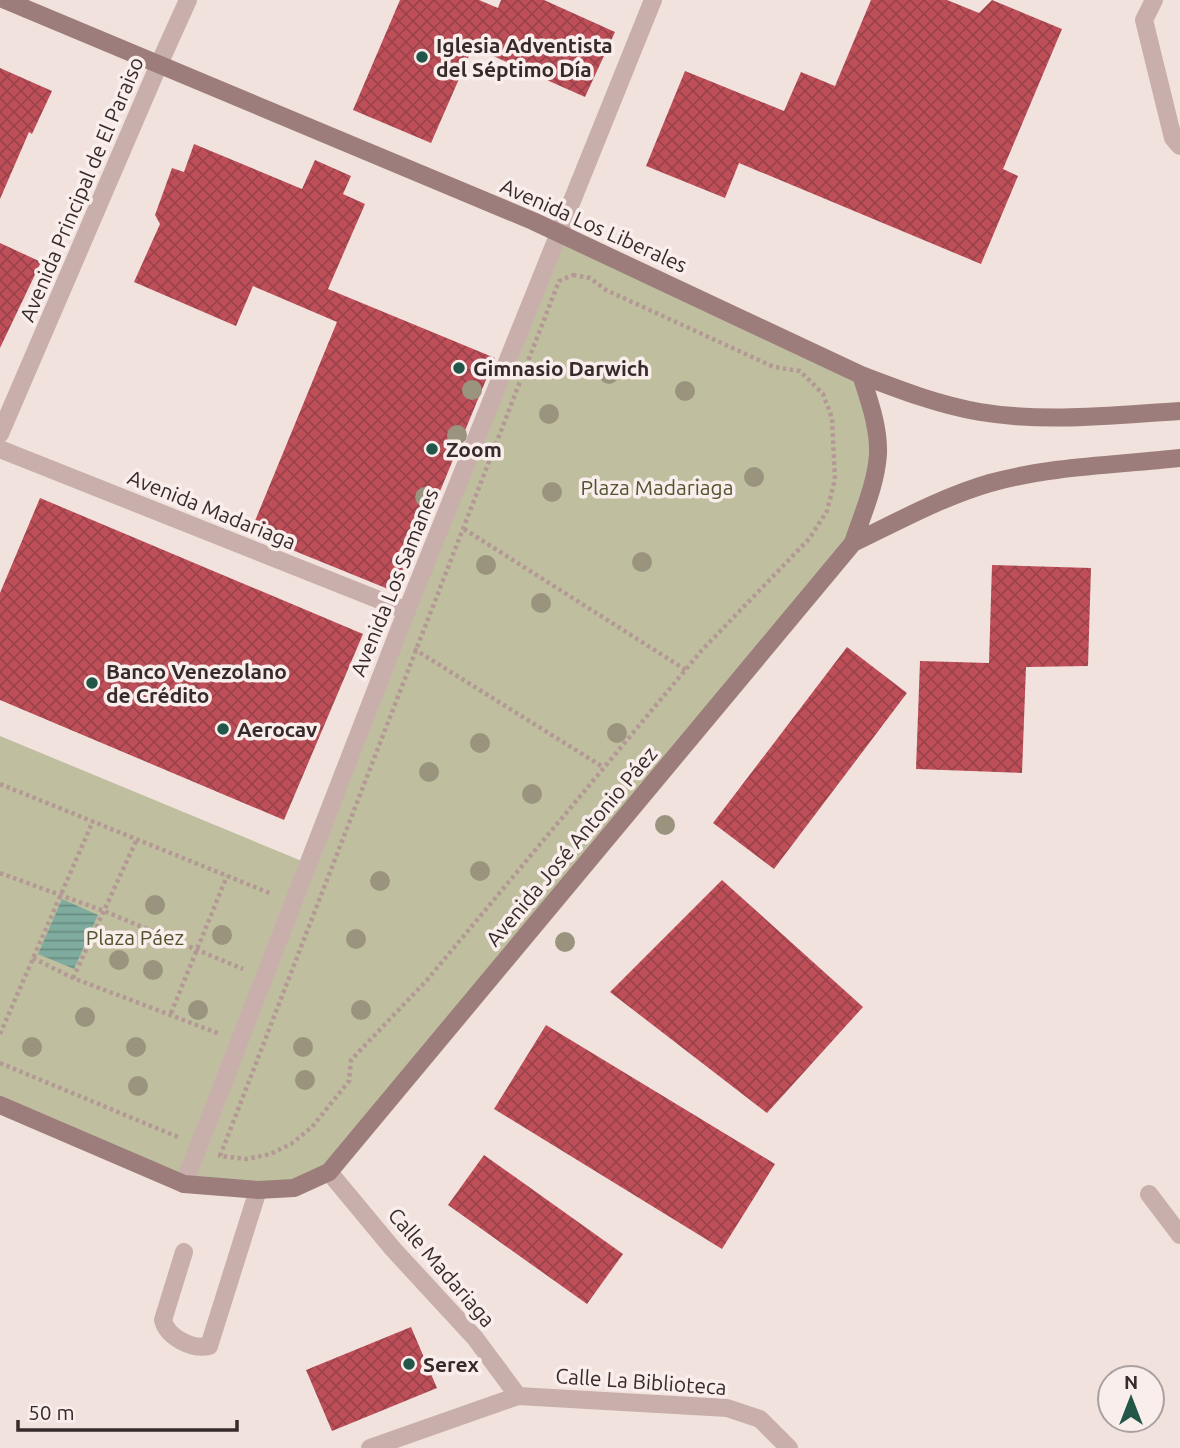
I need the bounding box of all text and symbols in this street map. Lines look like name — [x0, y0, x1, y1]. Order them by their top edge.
place label: Iglesia Adventista del Séptimo Día — [436, 33, 613, 81]
marker: Iglesia Adventista del Séptimo Día — [414, 49, 430, 65]
street label: Avenida Principal de El Paraiso — [14, 53, 148, 325]
street label: Avenida Los Liberales — [497, 173, 691, 277]
place label: Gimnasio Darwich — [473, 356, 649, 380]
marker: Gimnasio Darwich — [451, 360, 467, 376]
place label: Zoom — [446, 437, 502, 461]
marker: Zoom — [424, 441, 440, 457]
street label: Avenida Madariaga — [125, 464, 299, 554]
park label: Plaza Madariaga — [581, 475, 733, 499]
street label: Avenida Los Samanes — [345, 485, 443, 679]
place label: Banco Venezolano de Crédito — [106, 659, 287, 707]
marker: Banco Venezolano de Crédito — [84, 675, 100, 691]
place label: Aerocav — [237, 717, 317, 741]
marker: Aerocav — [215, 721, 231, 737]
street label: Avenida José Antonio Páez — [480, 741, 662, 951]
park label: Plaza Páez — [86, 925, 184, 949]
street label: Calle Madariaga — [384, 1203, 500, 1331]
place label: Serex — [423, 1352, 480, 1376]
marker: Serex — [401, 1356, 417, 1372]
street label: Calle La Biblioteca — [555, 1363, 727, 1399]
north arrow — [1096, 1364, 1166, 1434]
text: N — [1124, 1371, 1138, 1393]
scale bar — [18, 1388, 236, 1432]
text: 50 m — [28, 1400, 75, 1424]

